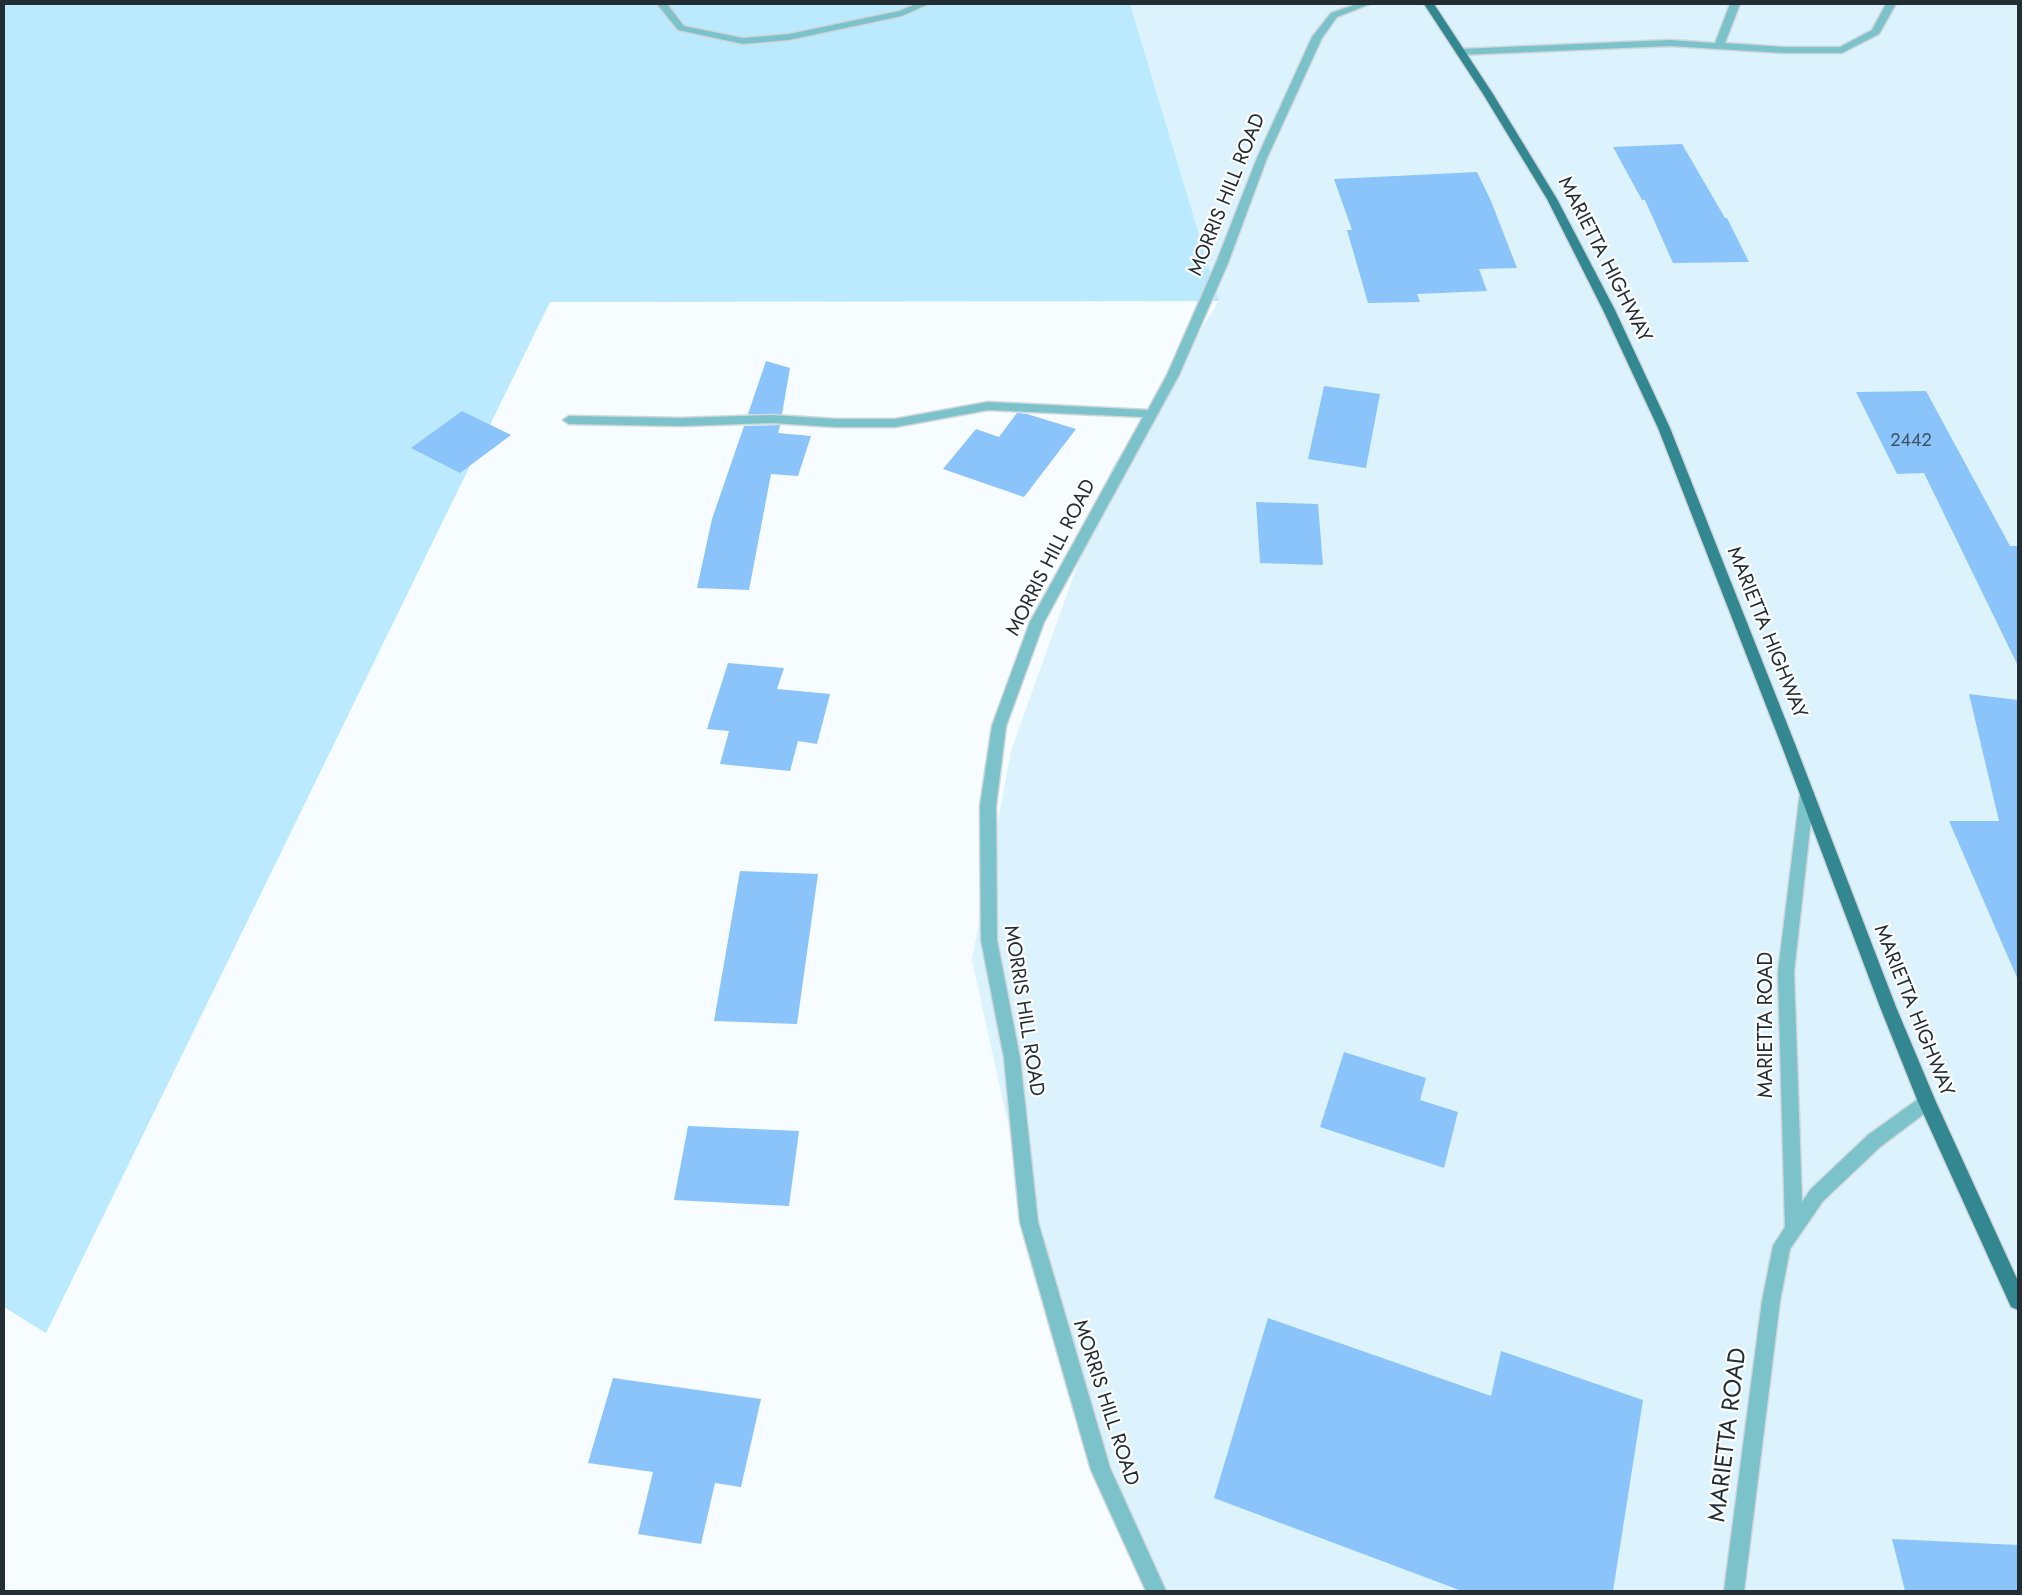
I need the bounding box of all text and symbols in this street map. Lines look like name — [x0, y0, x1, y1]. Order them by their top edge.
street label: MORRIS HILL ROAD — [1185, 110, 1271, 280]
street label: MARIETTA HIGHWAY — [1552, 173, 1656, 347]
house number: 2442 — [1890, 431, 1932, 453]
street label: MORRIS HILL ROAD — [1002, 476, 1102, 640]
street label: MARIETTA HIGHWAY — [1721, 544, 1811, 722]
street label: MARIETTA HIGHWAY — [1868, 922, 1958, 1100]
street label: MORRIS HILL ROAD — [998, 924, 1048, 1098]
street label: MARIETTA ROAD — [1755, 952, 1779, 1098]
street label: MORRIS HILL ROAD — [1067, 1317, 1143, 1489]
street label: MARIETTA ROAD — [1704, 1346, 1754, 1524]

